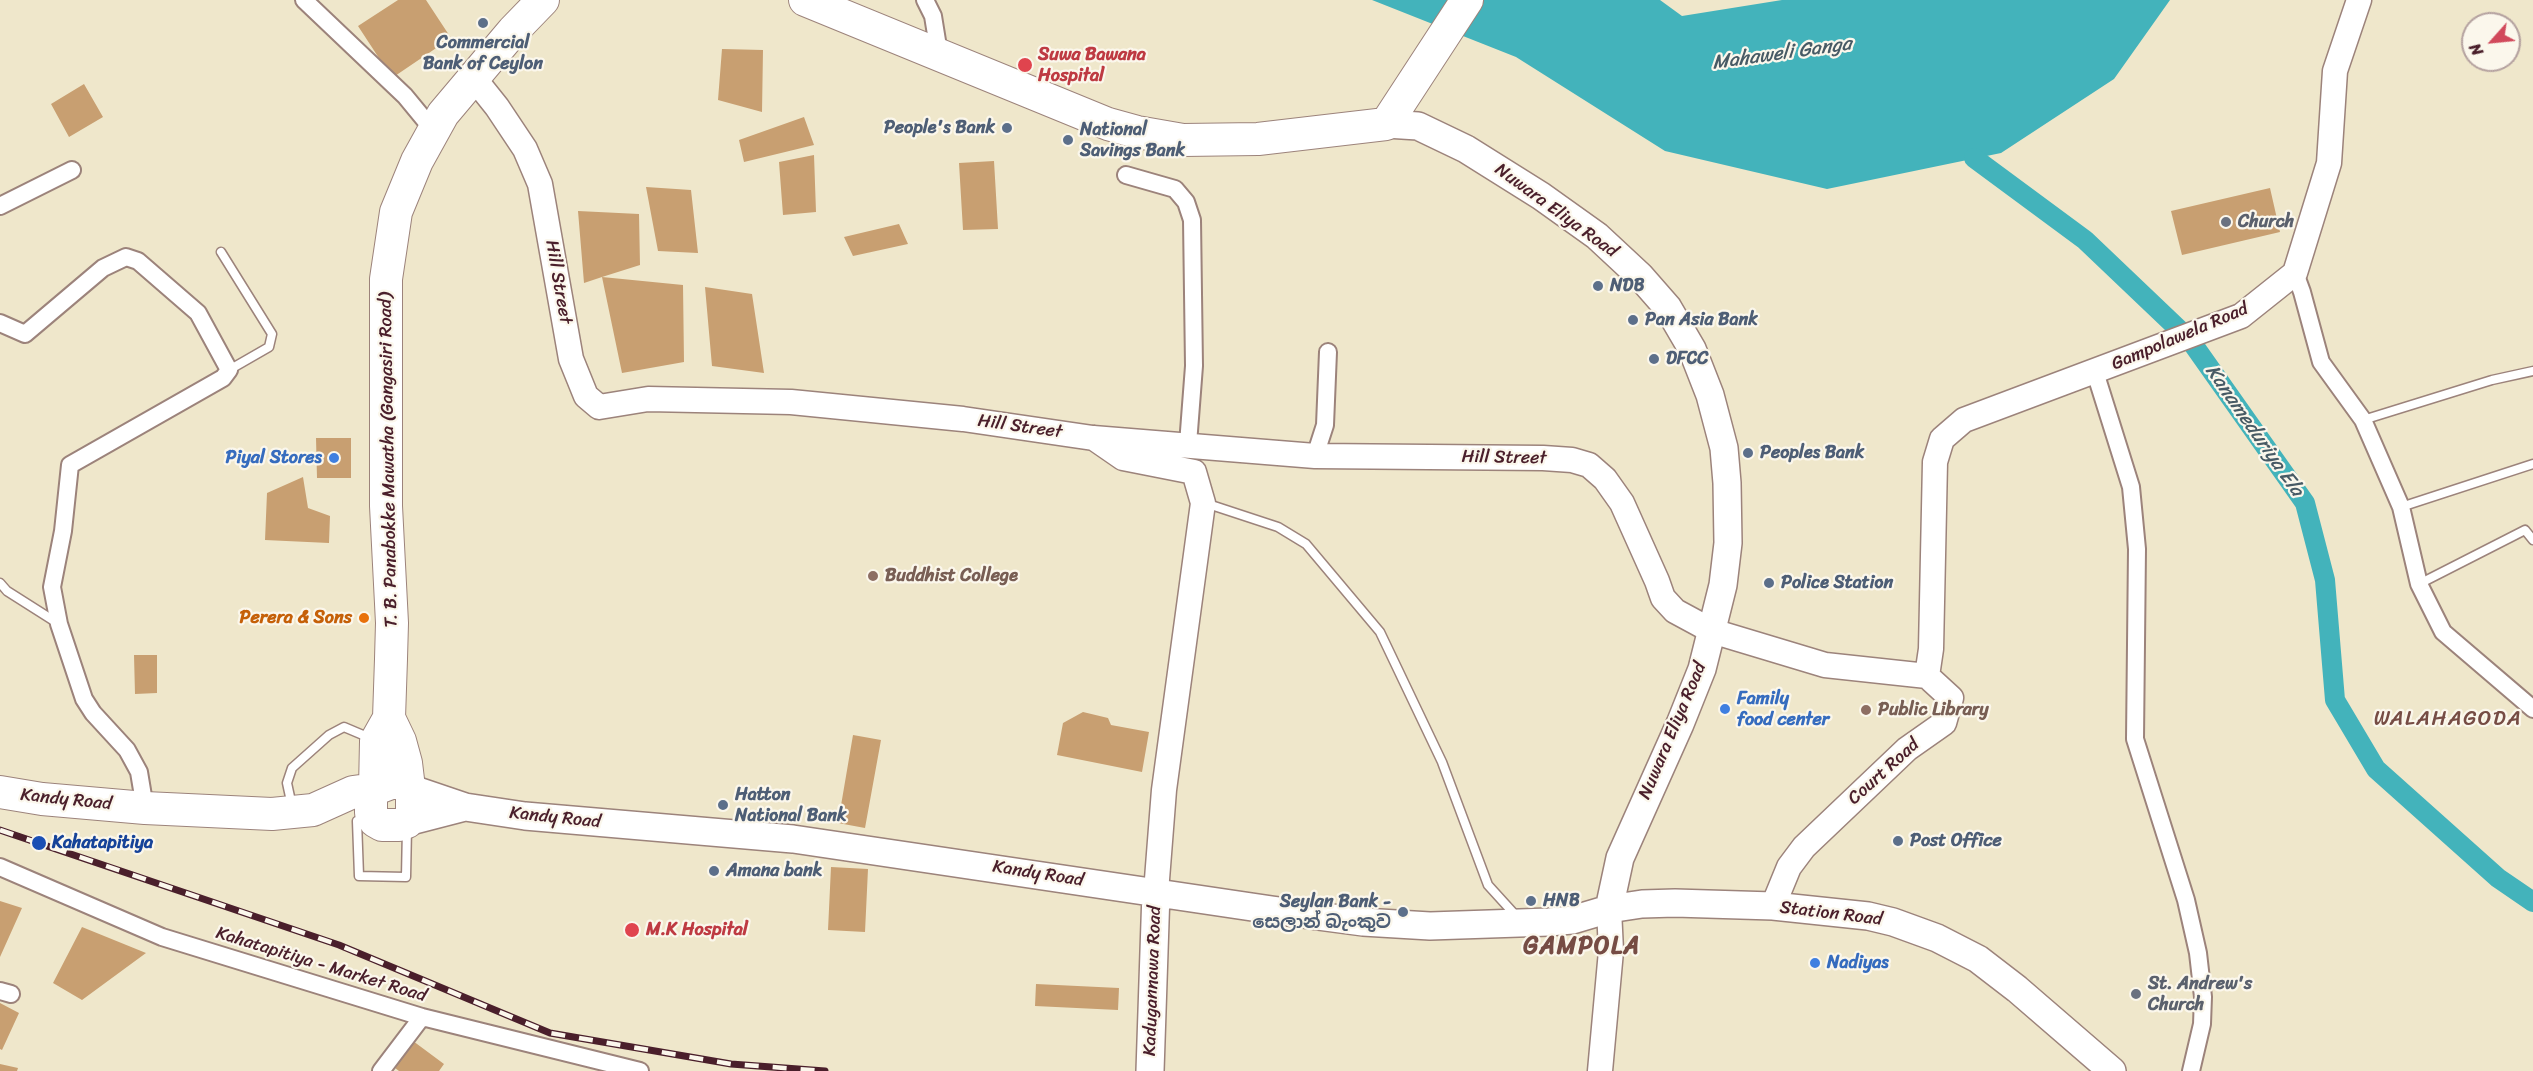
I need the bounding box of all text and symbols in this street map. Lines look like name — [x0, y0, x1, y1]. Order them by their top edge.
north arrow — [2461, 12, 2521, 72]
marker: Commercial Bank of Ceylon — [476, 16, 490, 30]
place label: Commercial Bank of Ceylon — [423, 32, 543, 74]
water label: Mahaweli Ganga — [1711, 32, 1853, 76]
text: N — [2461, 38, 2492, 61]
place label: Suwa Bawana Hospital — [1038, 44, 1146, 86]
marker: Suwa Bawana Hospital — [1016, 56, 1034, 74]
place label: People's Bank — [884, 117, 995, 139]
place label: National Savings Bank — [1080, 119, 1185, 162]
marker: People's Bank — [1000, 121, 1014, 135]
marker: National Savings Bank — [1061, 133, 1075, 147]
street label: Nuwara Eliya Road — [1490, 159, 1622, 263]
place label: Church — [2238, 211, 2294, 233]
marker: Church — [2219, 215, 2233, 229]
street label: Hill Street — [540, 238, 576, 326]
place label: NDB — [1610, 275, 1645, 297]
marker: NDB — [1591, 279, 1605, 293]
street label: T. B. Panabokke Mawatha (Gangasiri Road) — [375, 292, 403, 628]
street label: Gampolawela Road — [2109, 299, 2251, 375]
place label: Pan Asia Bank — [1645, 309, 1758, 331]
marker: Pan Asia Bank — [1626, 313, 1640, 327]
place label: DFCC — [1666, 348, 1709, 370]
marker: DFCC — [1647, 352, 1661, 366]
water label: Kanameduriya Ela — [2200, 360, 2308, 502]
street label: Hill Street — [976, 410, 1064, 444]
place label: Peoples Bank — [1760, 442, 1864, 464]
street label: Hill Street — [1461, 446, 1547, 470]
marker: Peoples Bank — [1741, 446, 1755, 460]
place label: Piyal Stores — [226, 447, 322, 469]
marker: Piyal Stores — [327, 451, 341, 465]
place label: Buddhist College — [885, 565, 1018, 587]
marker: Buddhist College — [866, 569, 880, 583]
place label: Police Station — [1781, 572, 1893, 594]
marker: Police Station — [1762, 576, 1776, 590]
place label: Perera & Sons — [240, 607, 352, 629]
marker: Perera & Sons — [357, 611, 371, 625]
street label: Nuwara Eliya Road — [1634, 659, 1712, 803]
place label: Family food center — [1737, 688, 1829, 730]
place label: Public Library — [1878, 699, 1989, 721]
marker: Family food center — [1718, 702, 1732, 716]
marker: Public Library — [1859, 703, 1873, 717]
district label: WALAHAGODA — [2374, 707, 2522, 733]
street label: Court Road — [1844, 734, 1924, 810]
street label: Kandy Road — [19, 784, 113, 816]
place label: Hatton National Bank — [735, 784, 846, 826]
marker: Hatton National Bank — [716, 798, 730, 812]
street label: Kandy Road — [508, 802, 602, 834]
place label: Post Office — [1910, 830, 2002, 852]
place label: Kahatapitiya — [52, 832, 153, 854]
marker: Kahatapitiya — [30, 834, 48, 852]
marker: Post Office — [1891, 834, 1905, 848]
street label: Kandy Road — [991, 856, 1085, 892]
place label: Amana bank — [726, 860, 822, 882]
marker: Amana bank — [707, 864, 721, 878]
place label: HNB — [1543, 890, 1580, 912]
place label: Seylan Bank - සෙලාන් බැංකුව — [1252, 891, 1391, 934]
marker: HNB — [1524, 894, 1538, 908]
street label: Station Road — [1779, 897, 1883, 931]
street label: Kadugannawa Road — [1140, 905, 1166, 1057]
marker: Seylan Bank - සෙලාන් බැංකුව — [1396, 905, 1410, 919]
place label: M.K Hospital — [646, 919, 748, 941]
marker: M.K Hospital — [623, 921, 641, 939]
street label: Kahatapitiya - Market Road — [213, 923, 429, 1007]
district label: GAMPOLA — [1523, 933, 1641, 961]
place label: Nadiyas — [1827, 952, 1889, 974]
marker: Nadiyas — [1808, 956, 1822, 970]
place label: St. Andrew's Church — [2148, 973, 2252, 1016]
marker: St. Andrew's Church — [2129, 987, 2143, 1001]

